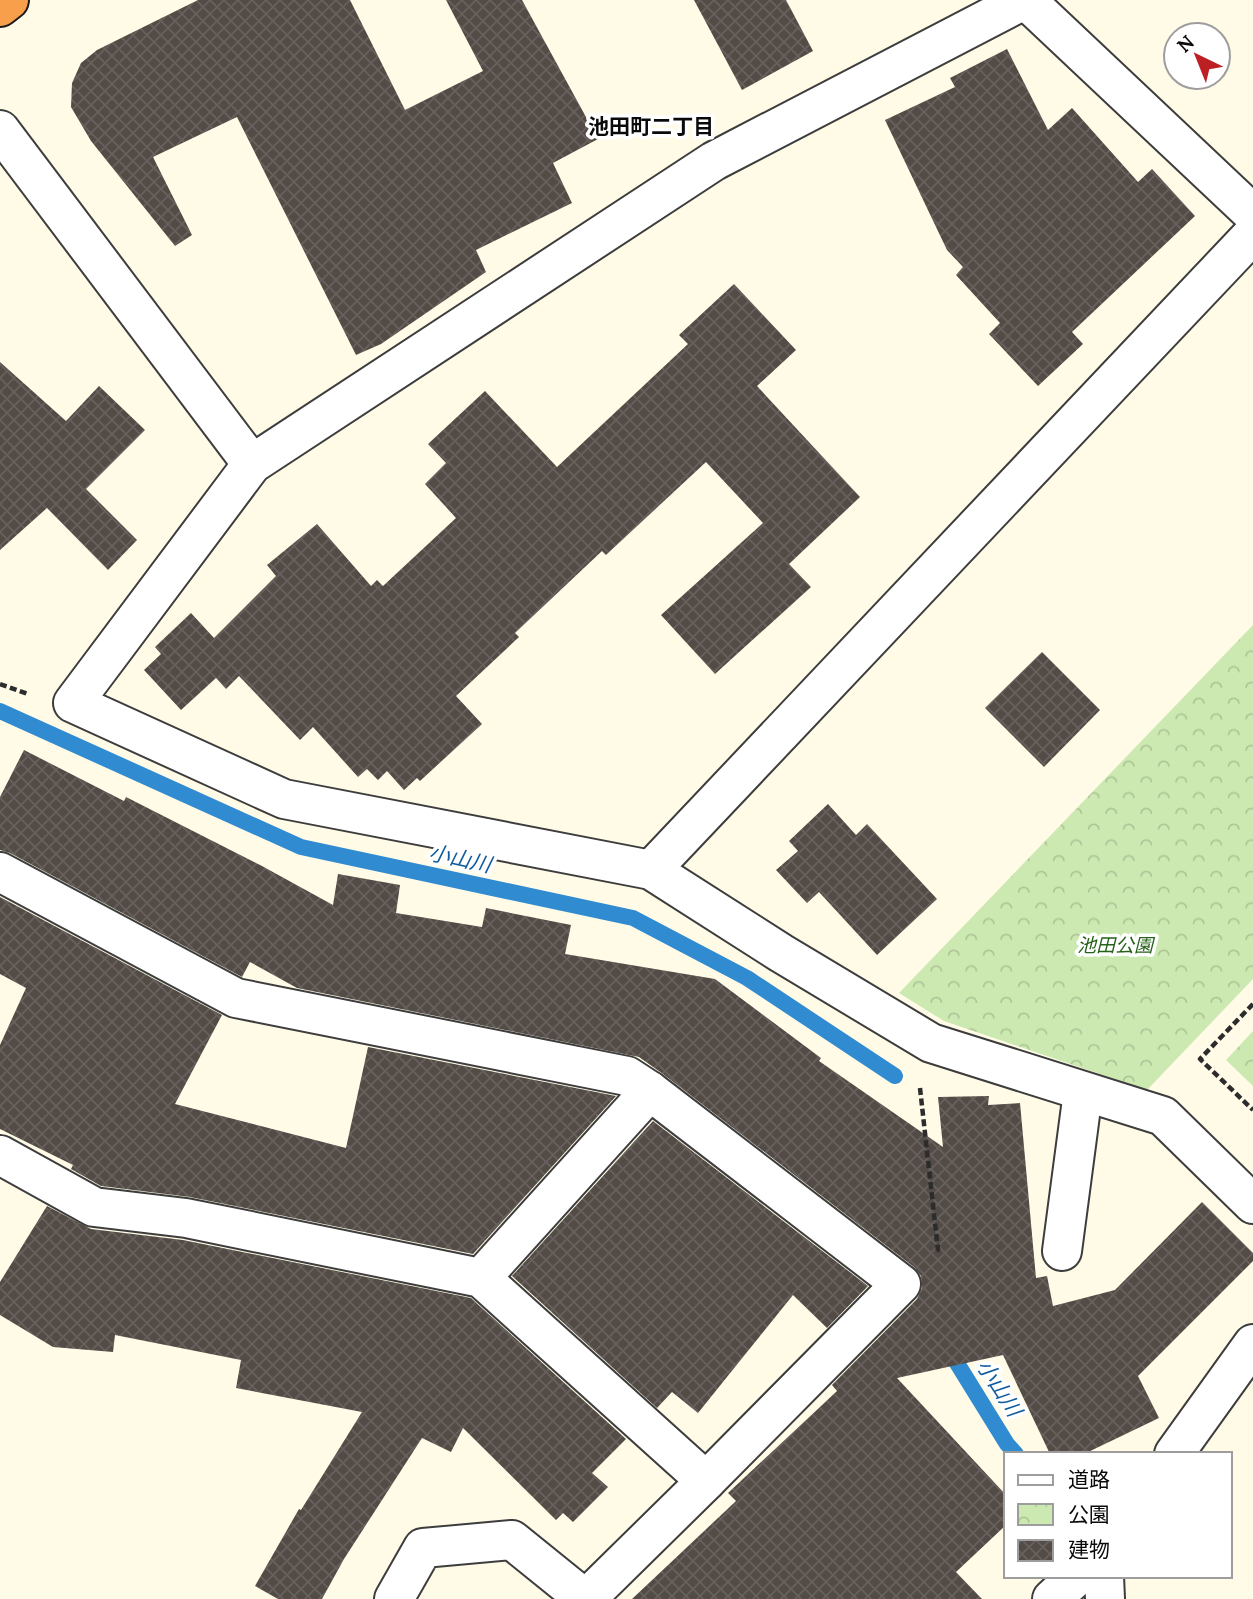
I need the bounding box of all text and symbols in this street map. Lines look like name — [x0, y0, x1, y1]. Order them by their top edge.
north arrow — [1162, 21, 1232, 91]
text: N — [1172, 30, 1199, 57]
district label: 池田町二丁目 — [588, 113, 714, 140]
water label: 小山川 — [426, 839, 496, 879]
park label: 池田公園 — [1077, 933, 1156, 957]
water label: 小山川 — [971, 1354, 1029, 1423]
legend — [1004, 1452, 1232, 1578]
text: 道路 — [1068, 1466, 1110, 1493]
text: 公園 — [1068, 1501, 1110, 1528]
text: 建物 — [1068, 1536, 1110, 1563]

